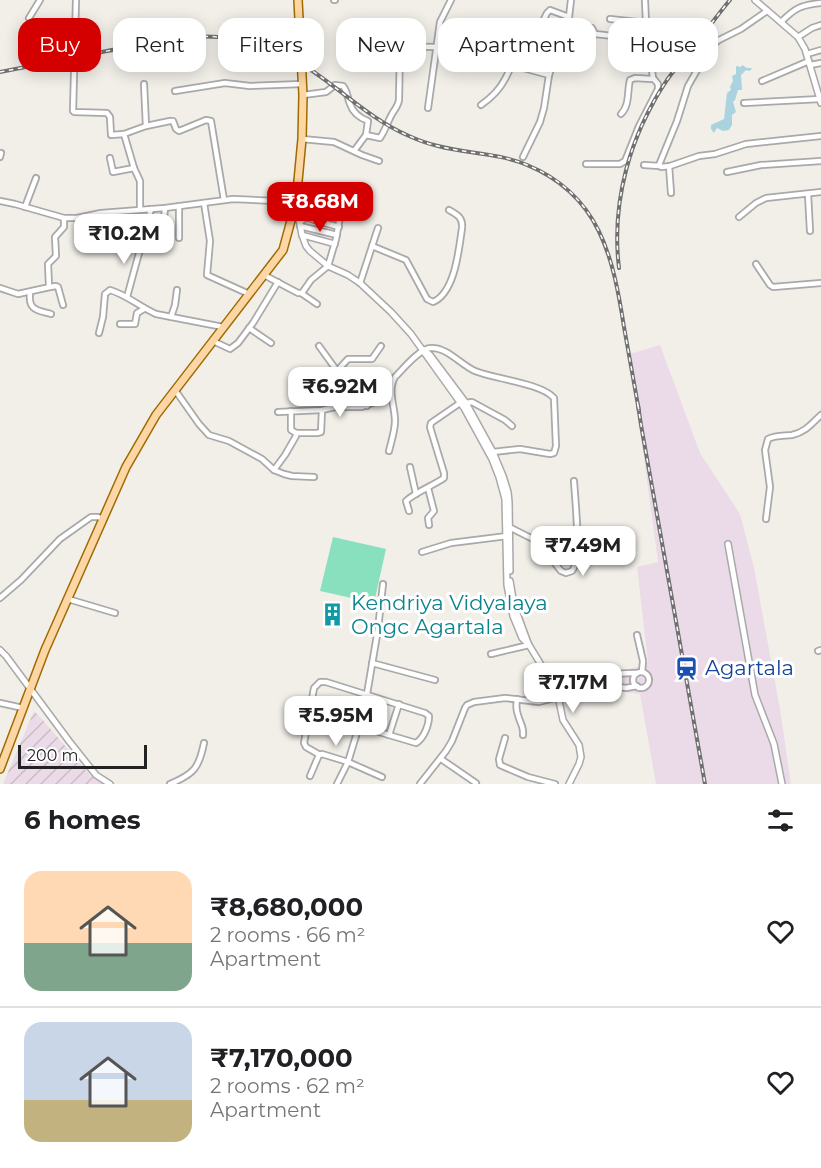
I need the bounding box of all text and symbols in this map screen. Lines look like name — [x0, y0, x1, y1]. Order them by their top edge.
chip: Buy — [18, 18, 101, 72]
chip: Rent — [113, 18, 206, 72]
chip: Filters — [218, 18, 324, 72]
chip: New — [336, 18, 426, 72]
chip: Apartment — [438, 18, 596, 72]
chip: House — [608, 18, 718, 72]
pin: ₹8.68M — [271, 182, 369, 233]
text: ₹8.68M — [281, 189, 359, 213]
pin: ₹10.2M — [75, 214, 173, 265]
text: ₹10.2M — [88, 221, 160, 245]
pin: ₹6.92M — [291, 367, 389, 418]
text: ₹6.92M — [302, 374, 378, 398]
pin: ₹7.49M — [534, 526, 632, 577]
text: ₹7.49M — [545, 533, 621, 557]
place label: Kendriya Vidyalaya Ongc Agartala — [351, 590, 548, 639]
building icon: Kendriya Vidyalaya Ongc Agartala — [320, 602, 346, 628]
station icon: Agartala — [674, 655, 700, 681]
place label: Agartala — [705, 655, 794, 680]
pin: ₹7.17M — [524, 663, 622, 714]
text: ₹7.17M — [538, 670, 608, 694]
pin: ₹5.95M — [287, 696, 385, 747]
text: ₹5.95M — [298, 703, 374, 727]
scale bar — [18, 742, 147, 770]
text: 200 m — [27, 746, 78, 765]
text: 6 homes — [24, 804, 141, 836]
icon: filters — [764, 804, 797, 837]
text: ₹8,680,000 — [210, 891, 363, 923]
icon: home — [72, 895, 144, 967]
icon: heart — [764, 915, 797, 948]
text: 2 rooms · 66 m² — [210, 923, 365, 947]
text: Apartment — [210, 947, 321, 971]
text: ₹7,170,000 — [210, 1042, 353, 1074]
icon: home — [72, 1046, 144, 1118]
icon: heart — [764, 1066, 797, 1099]
text: 2 rooms · 62 m² — [210, 1074, 365, 1098]
text: Apartment — [210, 1098, 321, 1122]

